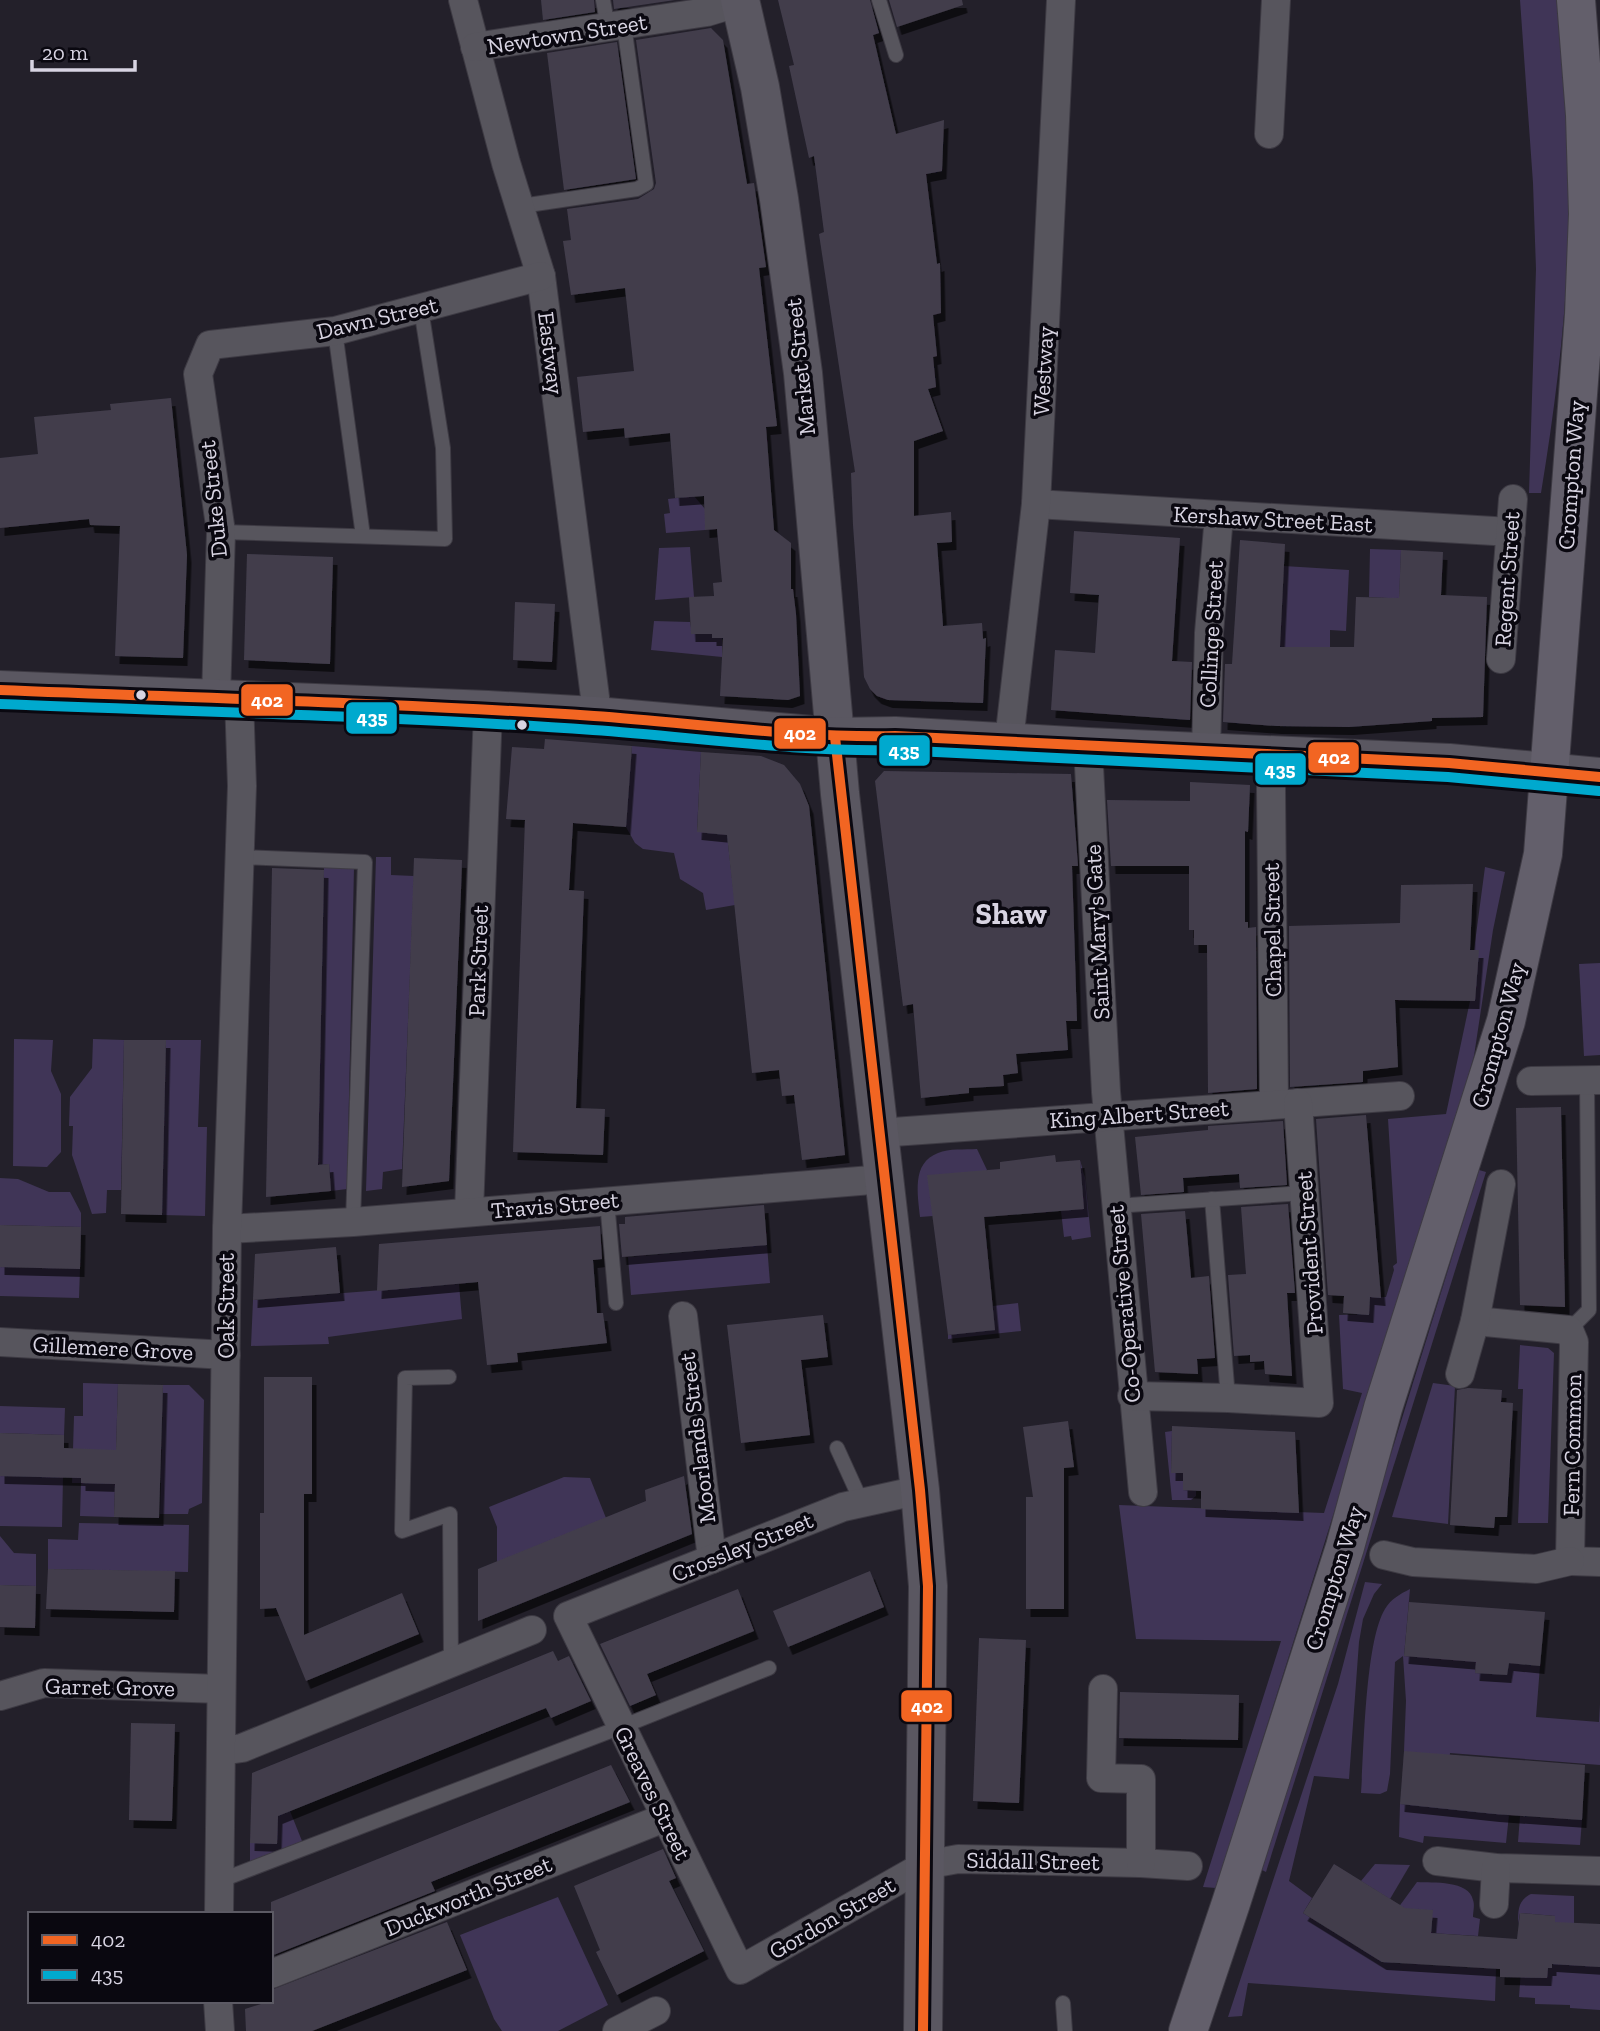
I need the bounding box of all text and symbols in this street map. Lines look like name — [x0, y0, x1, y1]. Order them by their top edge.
street label: Newtown Street — [485, 7, 649, 60]
scale bar — [32, 28, 135, 72]
text: 20 m — [42, 40, 88, 65]
street label: Dawn Street — [314, 290, 441, 346]
street label: Market Street — [779, 297, 821, 437]
street label: Eastway — [532, 310, 570, 396]
street label: Westway — [1027, 325, 1059, 417]
street label: Crompton Way — [1552, 399, 1590, 551]
street label: Duke Street — [193, 439, 233, 559]
street label: Kershaw Street East — [1173, 500, 1374, 538]
street label: Regent Street — [1488, 510, 1526, 648]
street label: Collinge Street — [1193, 559, 1229, 709]
line badge: 402 — [240, 683, 294, 717]
unlabelled marker — [134, 688, 148, 702]
text: 402 — [251, 689, 283, 712]
line badge: 435 — [345, 701, 398, 735]
text: 435 — [357, 706, 388, 729]
line badge: 402 — [773, 717, 827, 750]
unlabelled marker — [515, 718, 529, 732]
text: 402 — [784, 722, 816, 745]
line badge: 435 — [878, 734, 931, 767]
text: 435 — [889, 739, 920, 762]
line badge: 402 — [1307, 741, 1360, 774]
text: 402 — [1318, 746, 1350, 769]
line badge: 435 — [1254, 752, 1307, 786]
text: 435 — [1265, 758, 1296, 781]
street label: Saint Mary's Gate — [1078, 844, 1116, 1020]
street label: Chapel Street — [1257, 862, 1287, 997]
district label: Shaw — [975, 896, 1047, 932]
street label: Park Street — [462, 904, 494, 1017]
street label: Crompton Way — [1465, 959, 1531, 1111]
street label: King Albert Street — [1048, 1094, 1230, 1134]
street label: Provident Street — [1289, 1170, 1329, 1335]
street label: Travis Street — [490, 1185, 621, 1225]
street label: Co-Operative Street — [1101, 1204, 1147, 1404]
street label: Oak Street — [212, 1253, 240, 1359]
street label: Gillemere Grove — [32, 1330, 194, 1366]
street label: Moorlands Street — [673, 1351, 721, 1525]
street label: Fern Common — [1557, 1373, 1587, 1517]
street label: Crompton Way — [1299, 1502, 1369, 1654]
street label: Crossley Street — [667, 1506, 817, 1588]
street label: Garret Grove — [45, 1672, 175, 1702]
line badge: 402 — [900, 1689, 953, 1723]
text: 402 — [911, 1695, 943, 1718]
street label: Greaves Street — [609, 1722, 698, 1865]
street label: Siddall Street — [966, 1846, 1100, 1876]
street label: Duckworth Street — [380, 1850, 556, 1942]
street label: Gordon Street — [764, 1870, 900, 1965]
legend — [28, 1912, 273, 2003]
text: 402 — [91, 1927, 125, 1952]
text: 435 — [91, 1962, 123, 1987]

